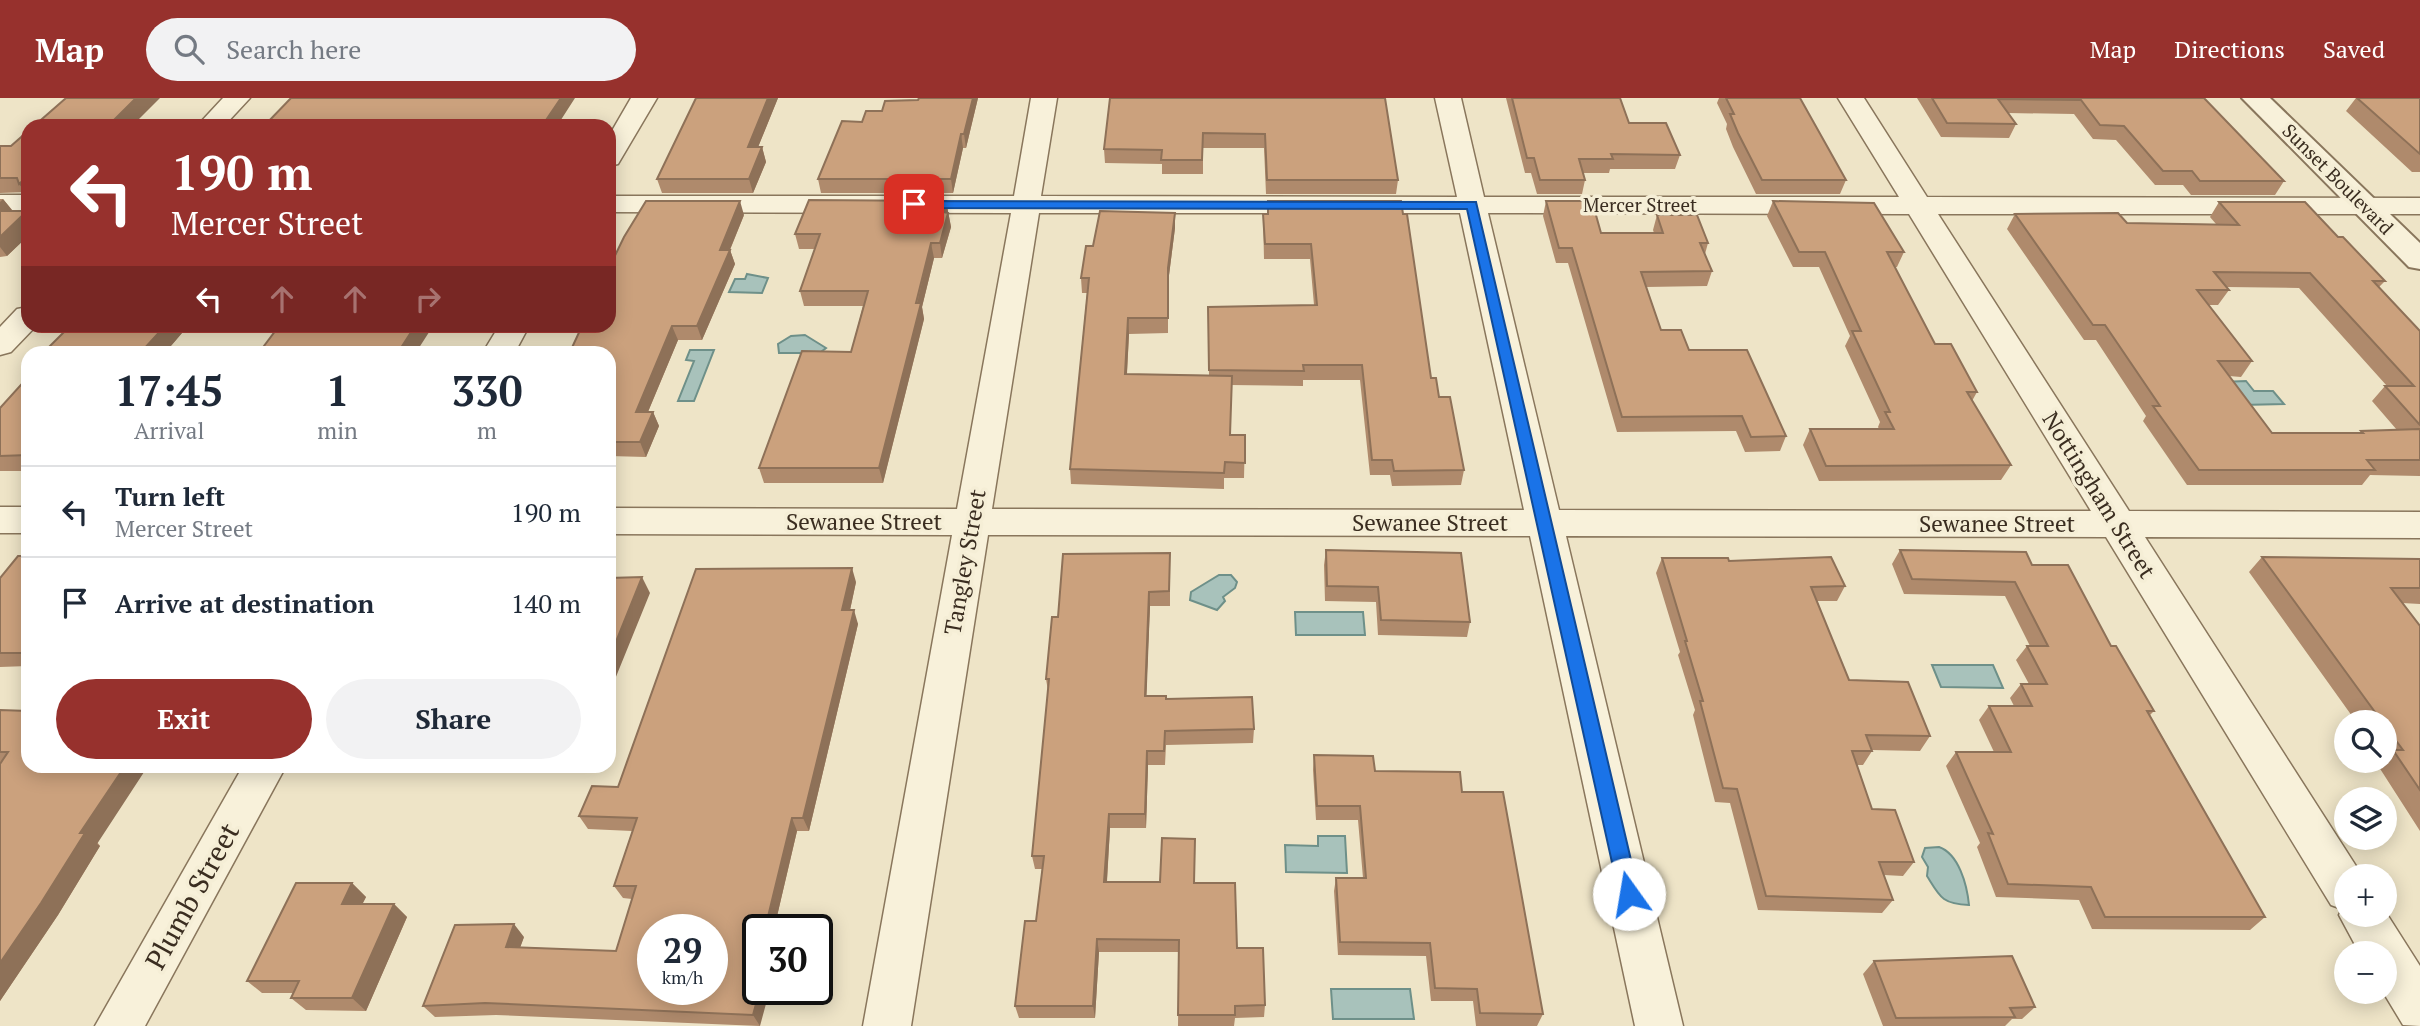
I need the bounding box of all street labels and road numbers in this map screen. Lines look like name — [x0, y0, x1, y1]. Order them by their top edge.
street label: Sunset Boulevard — [2278, 118, 2399, 240]
street label: Mercer Street — [1583, 192, 1697, 217]
street label: Nottingham Street — [2036, 406, 2163, 584]
street label: Tangley Street — [936, 486, 993, 637]
street label: Sewanee Street — [786, 506, 942, 537]
street label: Sewanee Street — [1352, 507, 1508, 538]
street label: Sewanee Street — [1919, 508, 2075, 539]
street label: Plumb Street — [136, 815, 247, 976]

